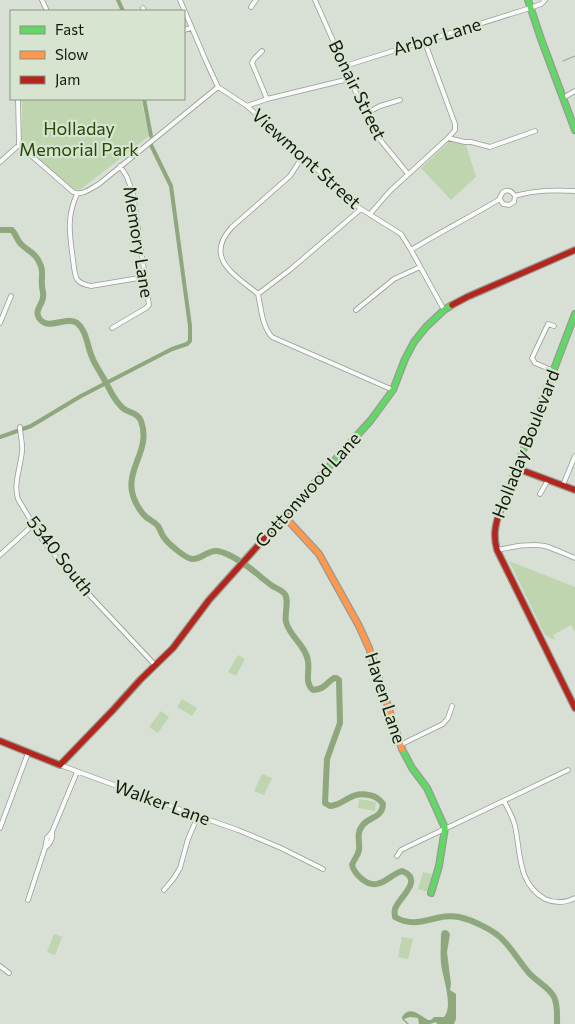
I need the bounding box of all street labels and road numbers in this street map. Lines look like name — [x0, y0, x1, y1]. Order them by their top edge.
street label: Arbor Lane — [390, 12, 484, 60]
street label: Bonair Street — [324, 36, 392, 143]
street label: Viewmont Street — [248, 104, 366, 213]
street label: Memory Lane — [119, 185, 159, 299]
street label: Holladay Boulevard — [487, 366, 564, 521]
street label: Cottonwood Lane — [250, 427, 365, 551]
street label: 5340 South — [23, 511, 99, 600]
street label: Haven Lane — [361, 649, 411, 746]
street label: Walker Lane — [111, 775, 213, 830]

